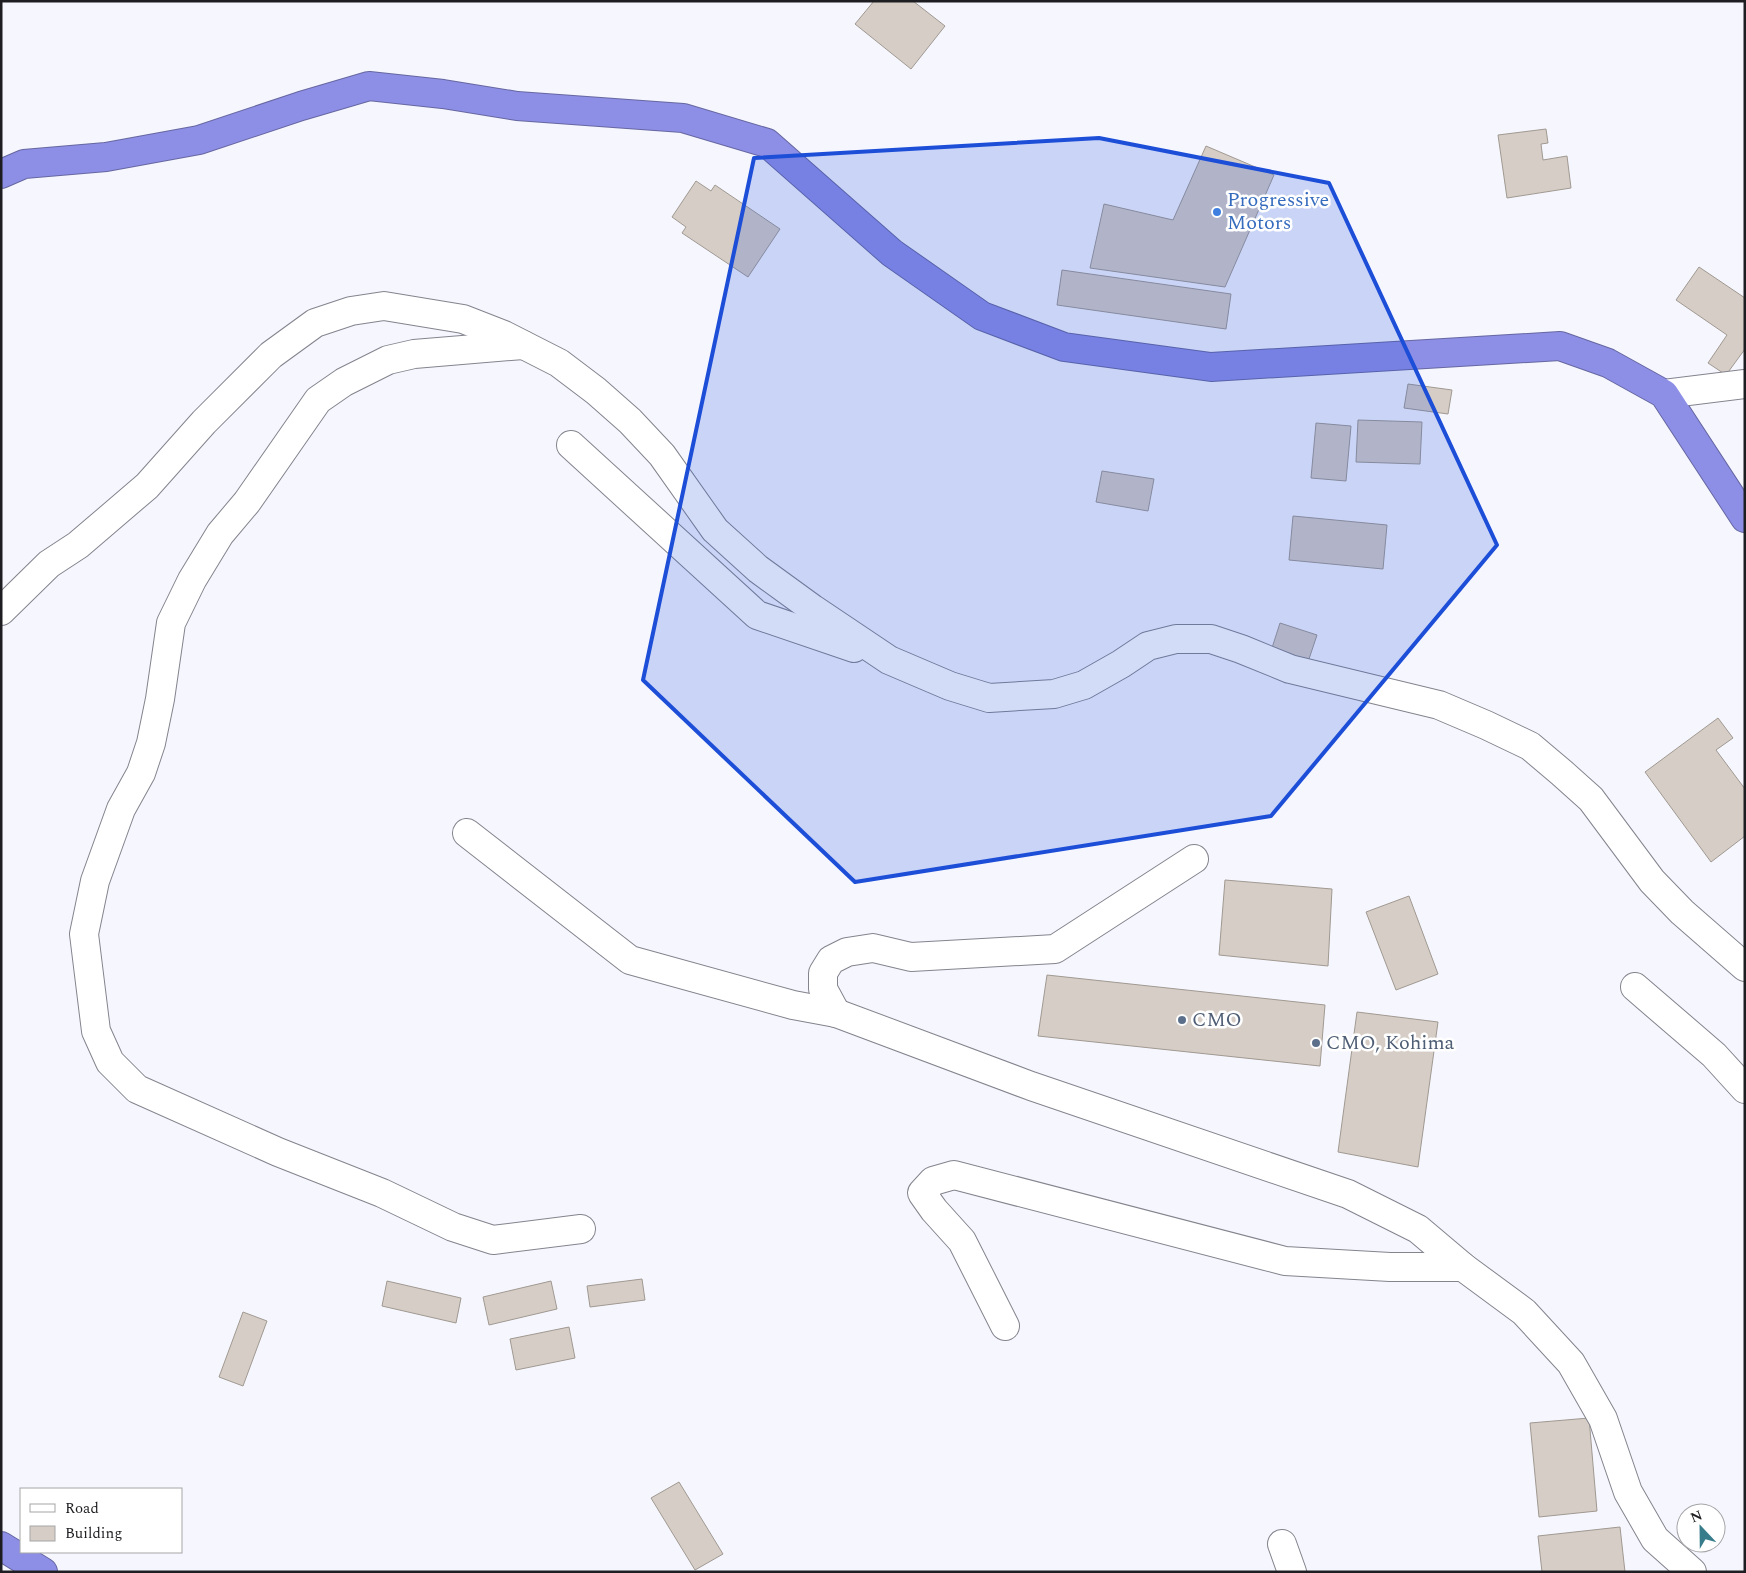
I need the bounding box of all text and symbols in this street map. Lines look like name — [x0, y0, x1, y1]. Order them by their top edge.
place label: Progressive Motors — [1227, 185, 1329, 238]
marker: Progressive Motors — [1211, 206, 1223, 218]
place label: CMO — [1192, 1005, 1242, 1035]
marker: CMO — [1176, 1014, 1188, 1026]
place label: CMO, Kohima — [1326, 1028, 1455, 1058]
marker: CMO, Kohima — [1310, 1037, 1322, 1049]
legend — [20, 1488, 182, 1553]
text: Road — [65, 1497, 99, 1520]
north arrow — [1676, 1503, 1726, 1553]
text: N — [1687, 1505, 1706, 1528]
text: Building — [65, 1522, 122, 1545]

